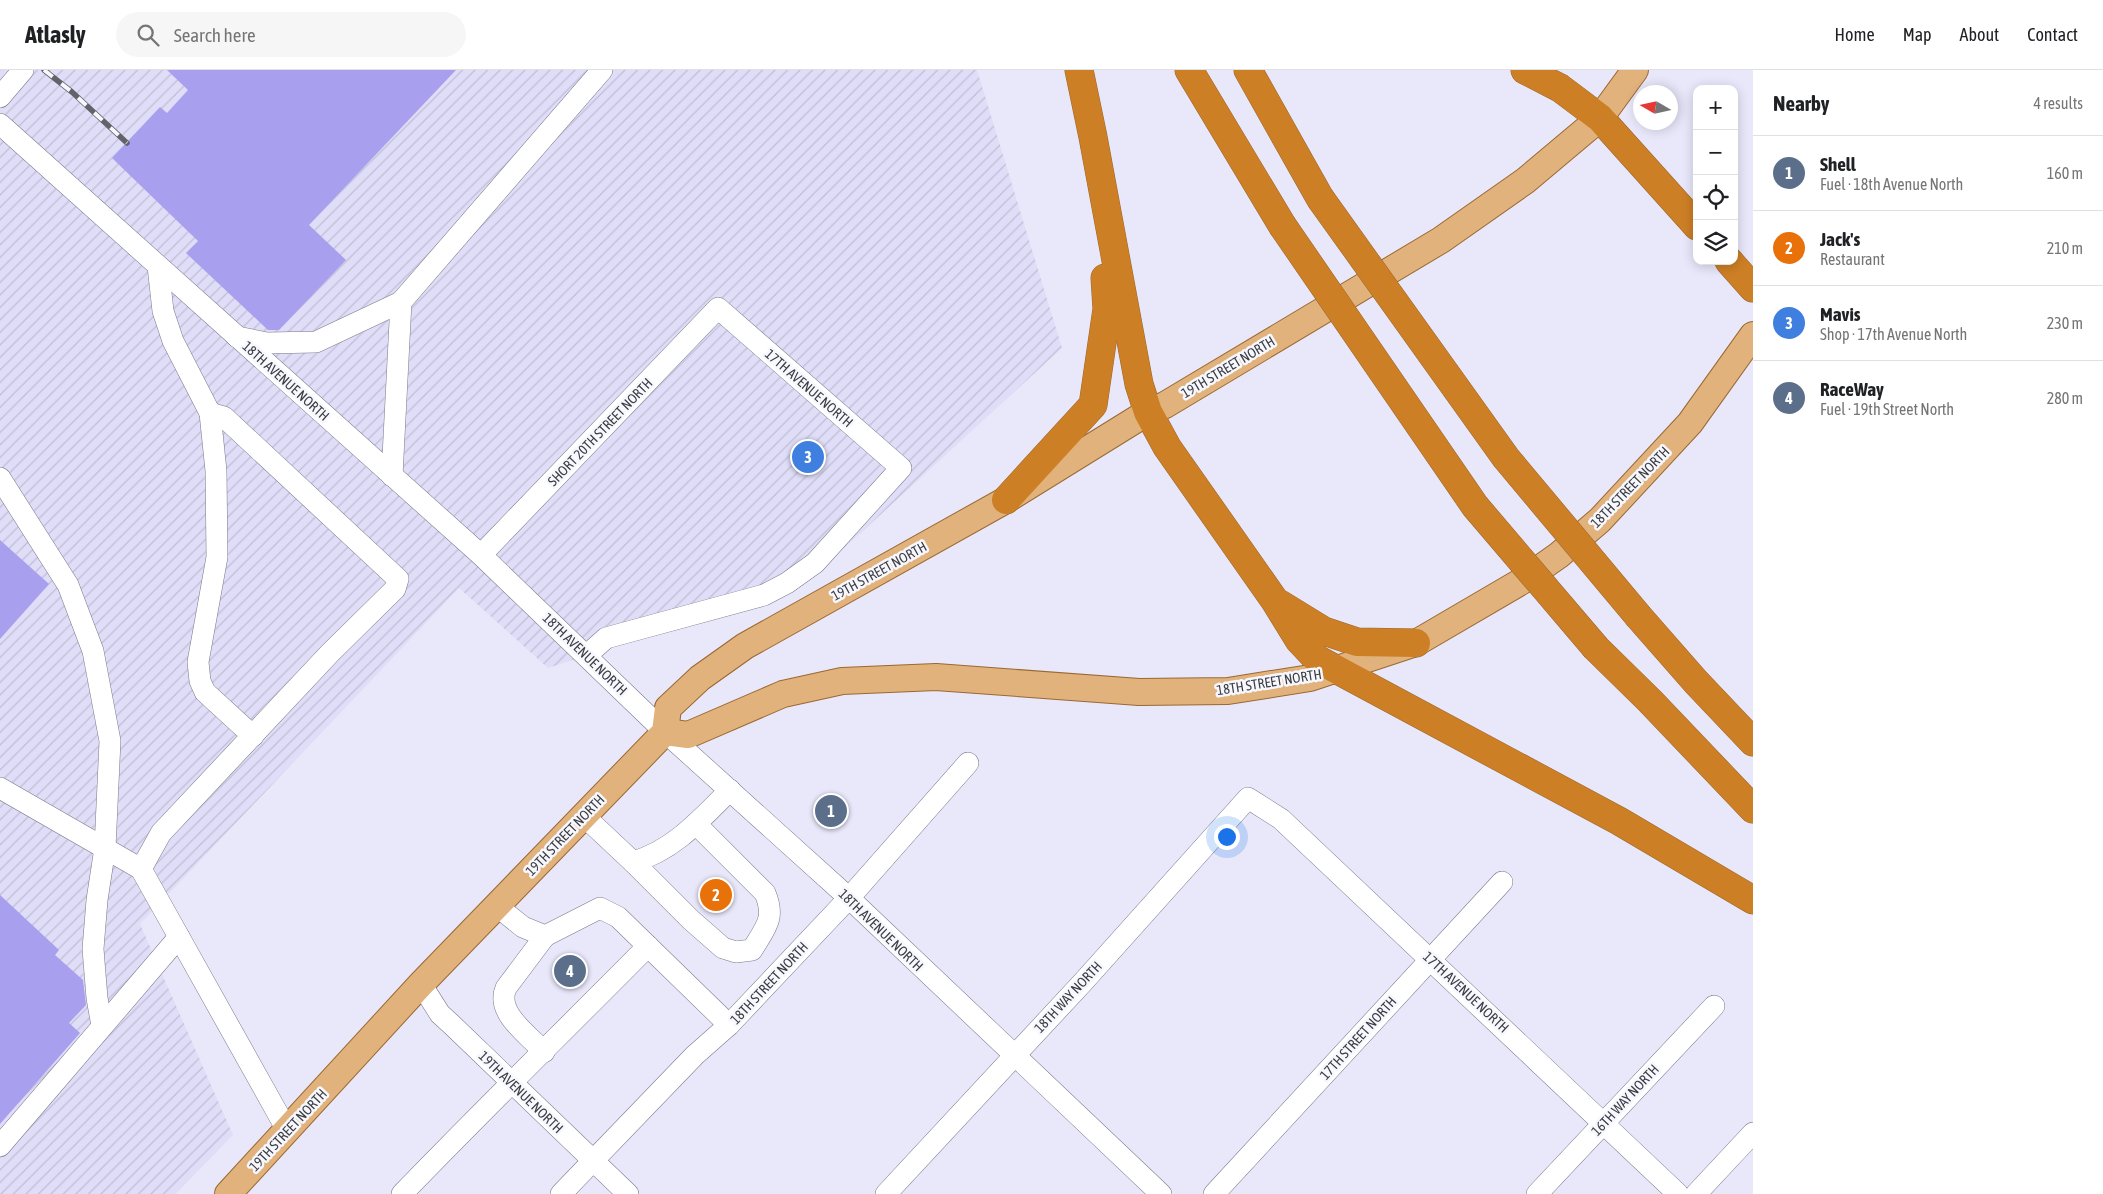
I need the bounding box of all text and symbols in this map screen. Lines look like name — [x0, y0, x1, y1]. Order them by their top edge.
search box — [116, 12, 466, 57]
text: Atlasly — [25, 21, 86, 48]
icon: search — [134, 21, 162, 49]
text: Search here — [174, 24, 256, 46]
text: Home — [1835, 24, 1875, 45]
text: Map — [1903, 24, 1932, 45]
text: About — [1960, 24, 1999, 45]
text: Contact — [2027, 24, 2078, 45]
north arrow — [1633, 85, 1678, 130]
map controls — [1693, 85, 1738, 265]
button: + — [1693, 85, 1738, 130]
text: Nearby — [1773, 91, 1829, 115]
text: 4 results — [2033, 94, 2083, 112]
button: − — [1693, 130, 1738, 175]
text: Shell — [1820, 153, 1856, 175]
text: 1 — [1785, 164, 1793, 182]
text: 160 m — [2047, 164, 2083, 182]
button: locate — [1693, 175, 1738, 220]
text: Fuel · 18th Avenue North — [1820, 175, 1963, 193]
button: layers — [1693, 220, 1738, 265]
text: Jack's — [1820, 228, 1860, 250]
text: 2 — [1785, 239, 1793, 257]
text: 210 m — [2047, 239, 2083, 257]
text: Restaurant — [1820, 250, 1885, 268]
text: Mavis — [1820, 303, 1860, 325]
text: 3 — [1785, 314, 1793, 332]
text: 230 m — [2047, 314, 2083, 332]
text: Shop · 17th Avenue North — [1820, 325, 1967, 343]
street label: 19TH STREET NORTH — [1178, 333, 1278, 401]
street label: 18TH AVENUE NORTH — [239, 338, 333, 424]
street label: 17TH AVENUE NORTH — [762, 346, 856, 430]
street label: SHORT 20TH STREET NORTH — [544, 375, 656, 489]
text: RaceWay — [1820, 378, 1884, 400]
text: 4 — [1785, 389, 1793, 407]
text: 280 m — [2047, 389, 2083, 407]
text: Fuel · 19th Street North — [1820, 400, 1954, 418]
pin: 3 — [792, 438, 824, 476]
street label: 18TH STREET NORTH — [1587, 443, 1673, 531]
street label: 19TH STREET NORTH — [829, 538, 929, 604]
street label: 18TH AVENUE NORTH — [540, 610, 630, 698]
street label: 18TH STREET NORTH — [1215, 666, 1323, 698]
street label: 19TH STREET NORTH — [522, 791, 608, 879]
pin: 1 — [815, 792, 847, 830]
your location — [1214, 824, 1240, 850]
pin: 2 — [700, 876, 732, 914]
street label: 18TH AVENUE NORTH — [836, 886, 926, 974]
street label: 18TH STREET NORTH — [727, 939, 811, 1027]
street label: 17TH AVENUE NORTH — [1420, 948, 1512, 1036]
pin: 4 — [554, 952, 586, 990]
street label: 18TH WAY NORTH — [1031, 958, 1105, 1036]
street label: 17TH STREET NORTH — [1317, 993, 1399, 1083]
street label: 19TH AVENUE NORTH — [476, 1048, 566, 1136]
street label: 16TH WAY NORTH — [1588, 1061, 1662, 1139]
street label: 19TH STREET NORTH — [246, 1086, 330, 1174]

